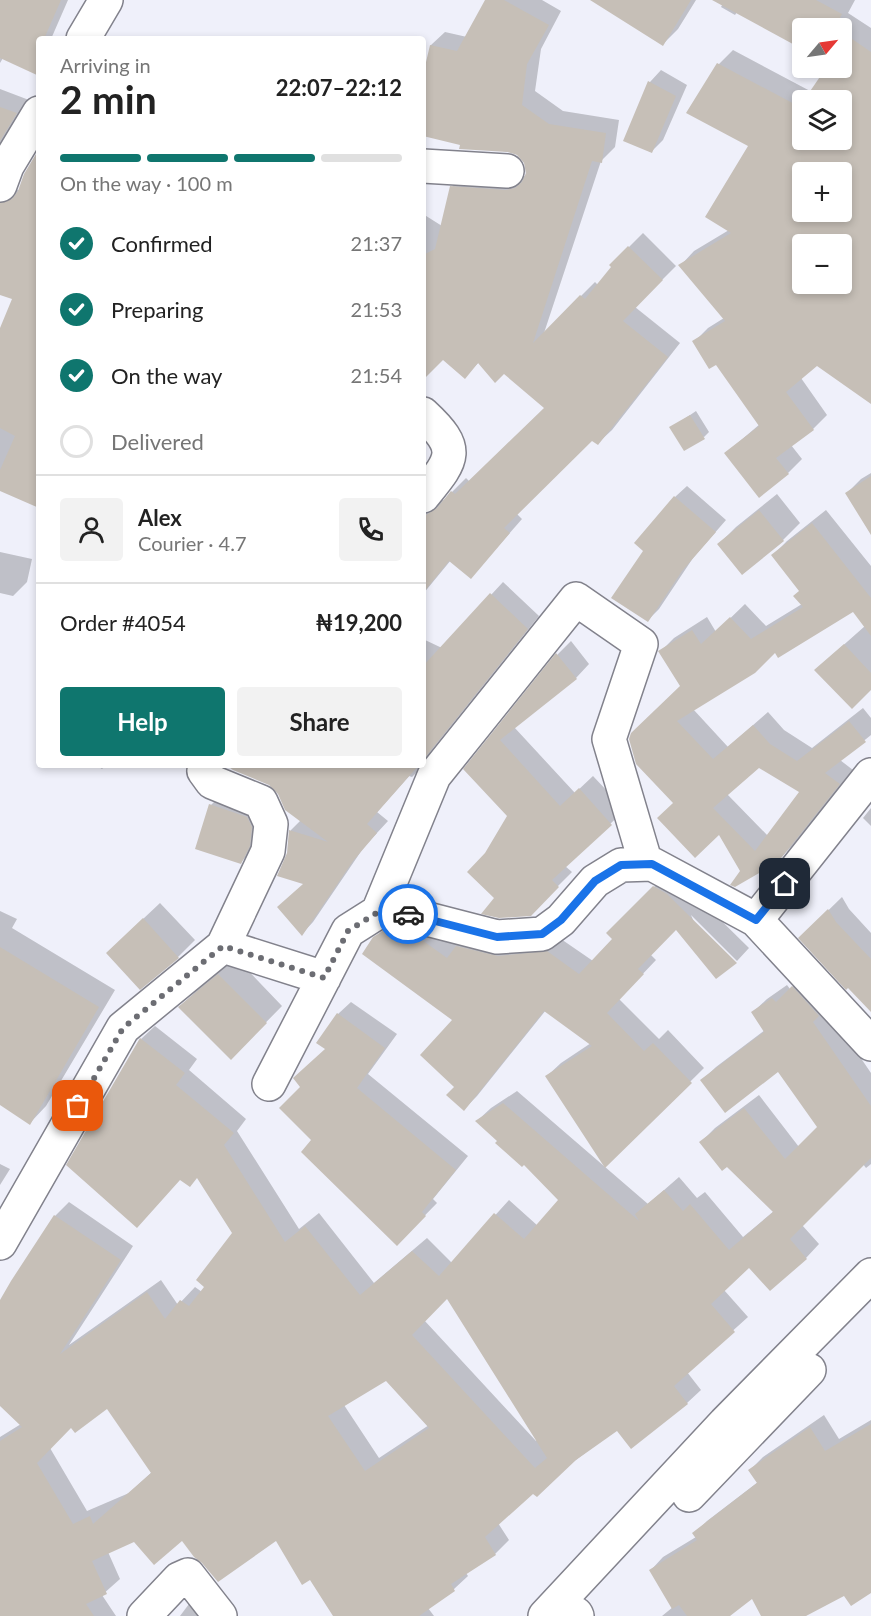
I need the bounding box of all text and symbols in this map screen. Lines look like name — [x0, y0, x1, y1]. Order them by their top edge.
north arrow — [792, 18, 852, 78]
map controls — [792, 18, 852, 294]
text: Arriving in — [60, 53, 151, 77]
text: 22:07–22:12 — [276, 74, 402, 101]
text: 2 min — [60, 76, 157, 122]
button: layers — [792, 90, 852, 150]
button: + — [792, 162, 852, 222]
text: On the way · 100 m — [60, 171, 233, 195]
icon: check — [60, 227, 93, 260]
text: Confirmed — [111, 230, 213, 257]
text: 21:37 — [351, 231, 402, 255]
button: − — [792, 234, 852, 294]
icon: check — [60, 293, 93, 326]
text: Preparing — [111, 296, 203, 323]
text: 21:53 — [351, 297, 402, 321]
icon: check — [60, 359, 93, 392]
text: On the way — [111, 362, 222, 389]
text: 21:54 — [351, 363, 402, 387]
text: Delivered — [111, 428, 204, 455]
button: person — [60, 498, 123, 561]
button: phone — [339, 498, 402, 561]
text: Alex — [138, 504, 182, 531]
text: Courier · 4.7 — [138, 531, 247, 555]
text: Order #4054 — [60, 609, 186, 636]
text: ₦19,200 — [315, 609, 402, 636]
button: Help — [60, 687, 225, 756]
button: Share — [237, 687, 402, 756]
pin — [759, 858, 810, 909]
icon: home — [768, 867, 801, 900]
courier — [378, 884, 438, 944]
icon: car — [392, 898, 425, 931]
pin — [52, 1080, 103, 1131]
icon: bag — [61, 1089, 94, 1122]

